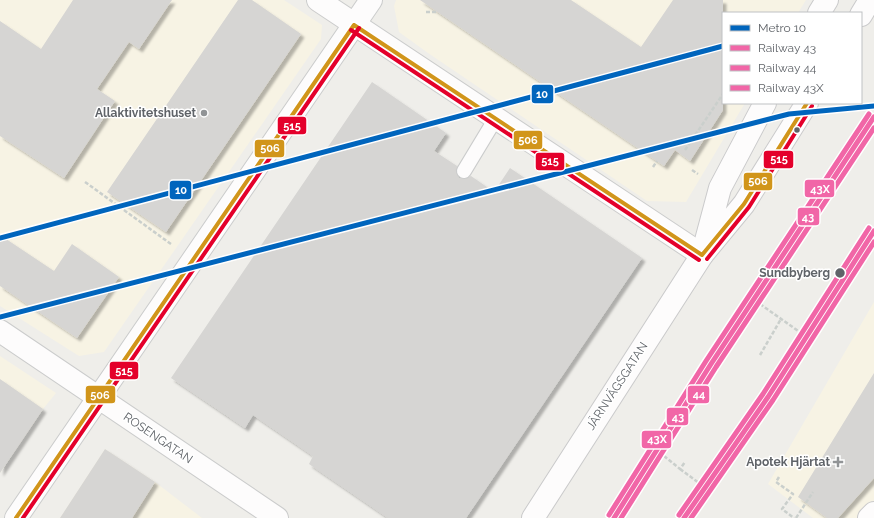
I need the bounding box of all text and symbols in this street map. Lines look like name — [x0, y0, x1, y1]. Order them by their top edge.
legend — [722, 12, 862, 104]
text: Metro 10 — [758, 21, 806, 35]
text: Railway 43 — [758, 41, 816, 55]
text: Railway 44 — [758, 61, 817, 75]
text: Railway 43X — [758, 81, 824, 95]
line badge: 10 — [531, 84, 554, 104]
text: 10 — [536, 88, 548, 101]
place label: Allaktivitetshuset — [95, 106, 196, 120]
marker: Allaktivitetshuset — [199, 108, 209, 118]
line badge: 515 — [277, 116, 307, 135]
text: 515 — [283, 120, 301, 133]
unlabelled marker — [792, 125, 802, 135]
line badge: 506 — [513, 130, 543, 150]
text: 506 — [518, 134, 538, 147]
line badge: 506 — [254, 139, 285, 158]
text: 506 — [260, 142, 280, 155]
line badge: 515 — [763, 150, 794, 169]
line badge: 515 — [535, 152, 565, 171]
text: 515 — [770, 153, 788, 166]
text: 515 — [541, 155, 559, 168]
line badge: 506 — [743, 172, 773, 191]
text: 506 — [748, 175, 768, 188]
line badge: 43X — [804, 179, 835, 198]
line badge: 10 — [169, 180, 192, 200]
text: 43X — [810, 183, 831, 196]
text: 10 — [175, 184, 187, 197]
line badge: 43 — [797, 207, 820, 226]
text: 43 — [802, 211, 814, 224]
place label: Sundbyberg — [759, 266, 830, 280]
marker: Sundbyberg — [833, 266, 847, 280]
street label: JÄRNVÄGSGATAN — [583, 340, 651, 432]
line badge: 515 — [109, 361, 139, 380]
text: 515 — [115, 365, 133, 378]
line badge: 506 — [85, 385, 116, 404]
line badge: 44 — [687, 385, 710, 404]
text: 44 — [693, 388, 705, 401]
text: 506 — [90, 389, 110, 402]
line badge: 43 — [666, 407, 689, 426]
street label: ROSENGATAN — [121, 410, 195, 466]
text: 43 — [672, 411, 684, 424]
line badge: 43X — [641, 430, 672, 449]
text: 43X — [647, 433, 668, 446]
place label: Apotek Hjärtat — [746, 455, 830, 469]
marker: Apotek Hjärtat — [833, 457, 843, 467]

